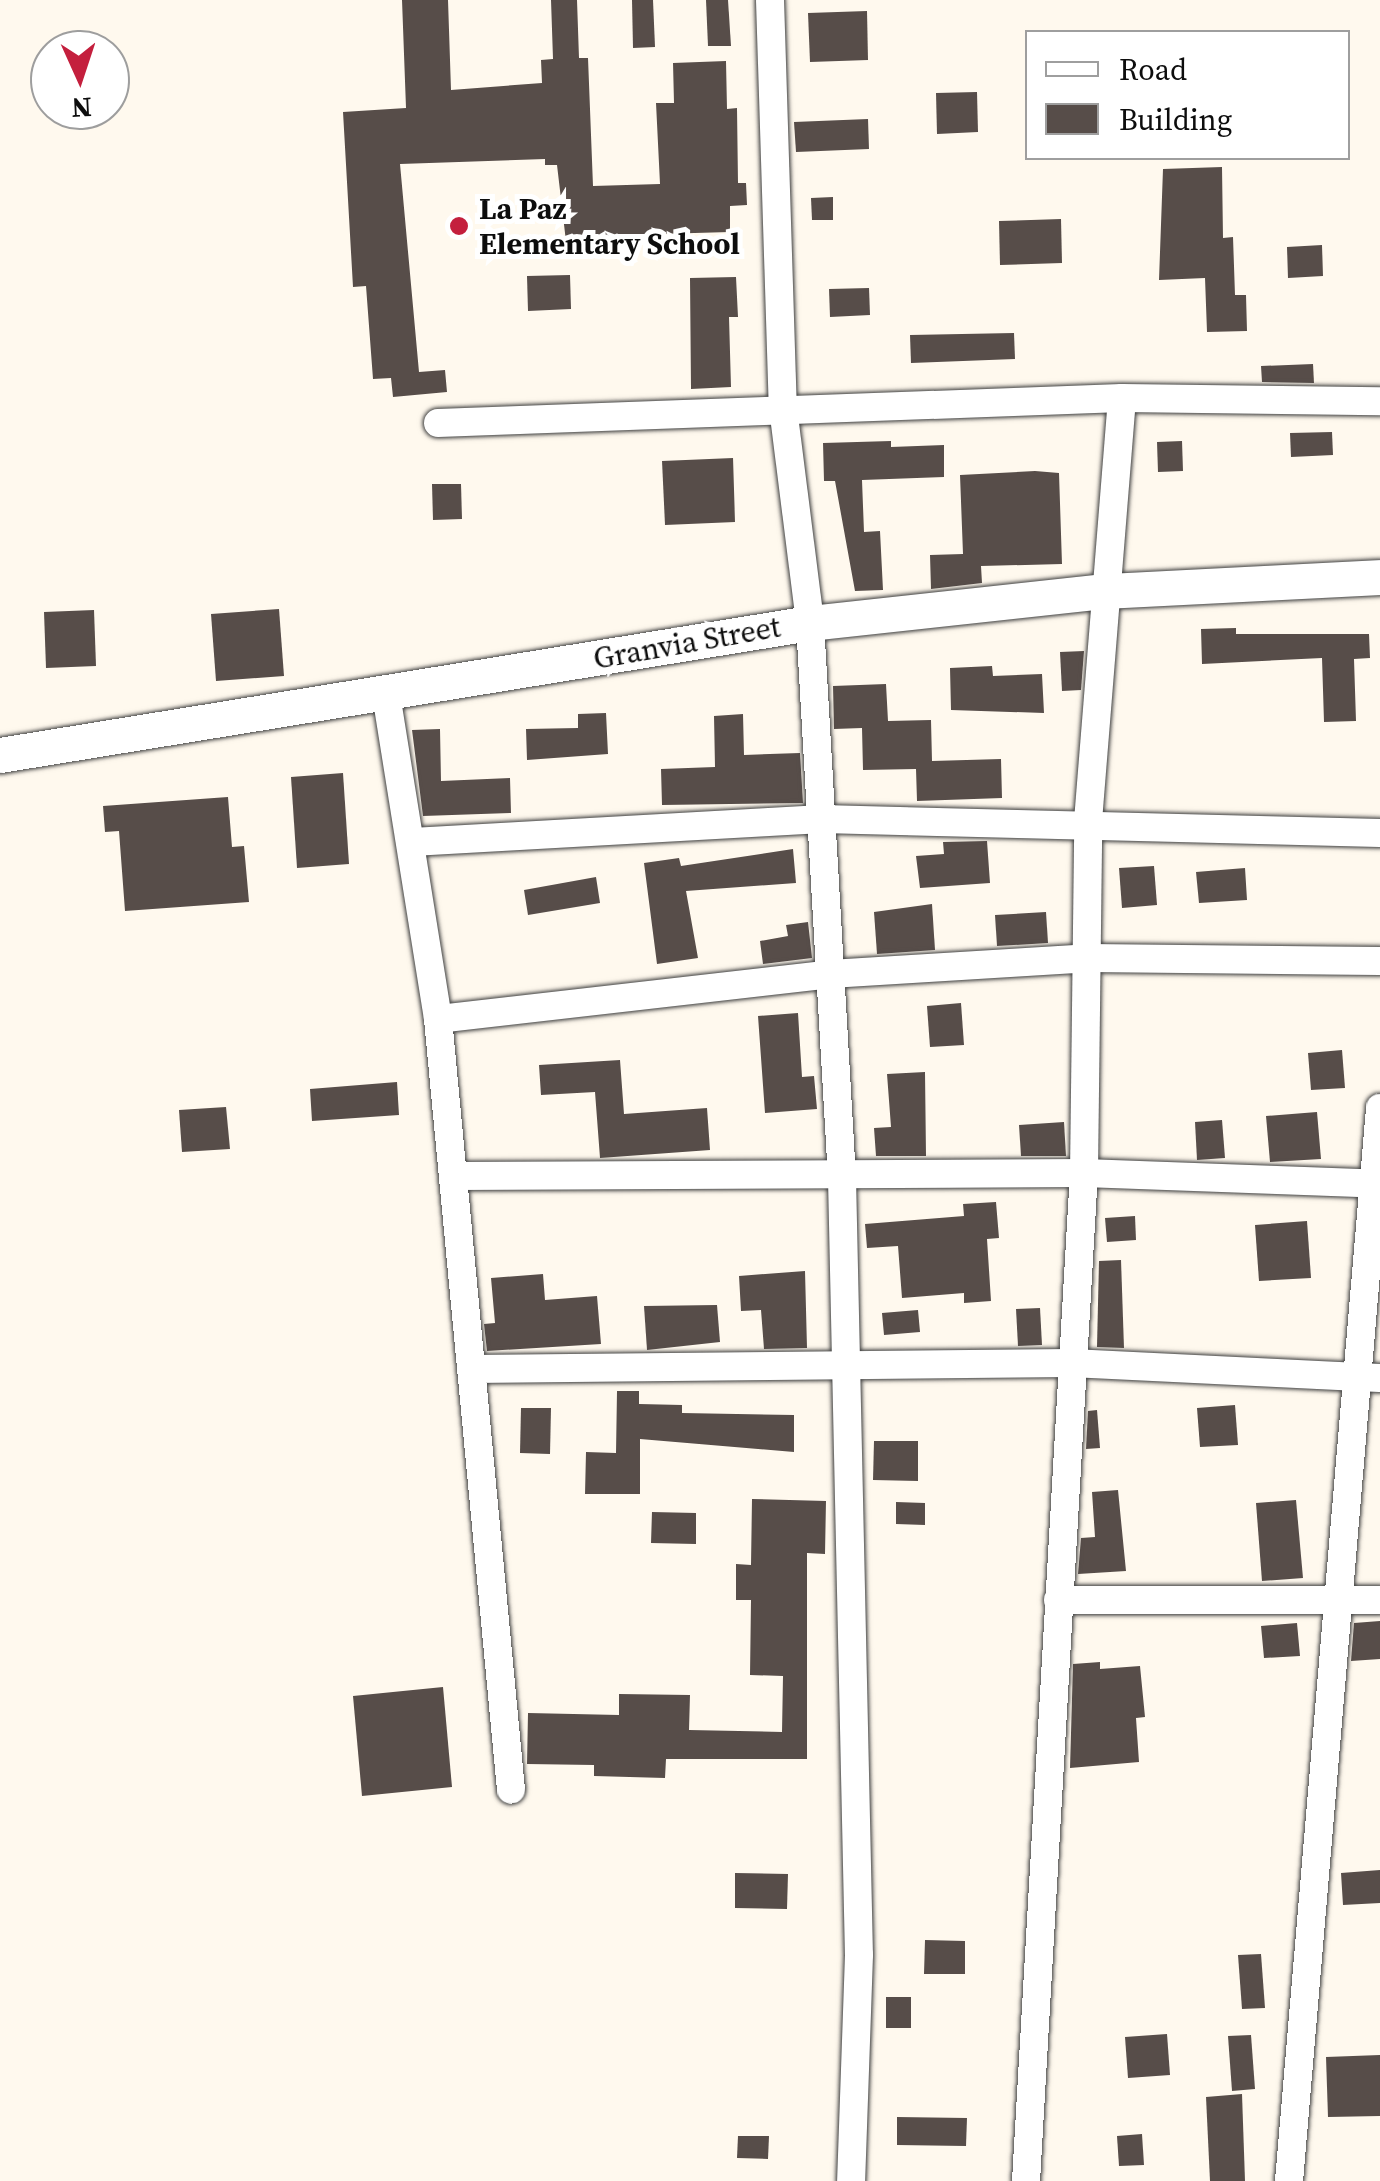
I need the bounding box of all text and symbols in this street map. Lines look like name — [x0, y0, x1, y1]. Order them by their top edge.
north arrow — [30, 30, 130, 130]
legend — [1025, 30, 1350, 160]
text: Road — [1119, 49, 1187, 90]
text: N — [70, 88, 93, 127]
text: Building — [1119, 99, 1232, 140]
place label: La Paz Elementary School — [479, 191, 740, 262]
marker: La Paz Elementary School — [448, 215, 470, 237]
street label: Granvia Street — [591, 609, 783, 677]

